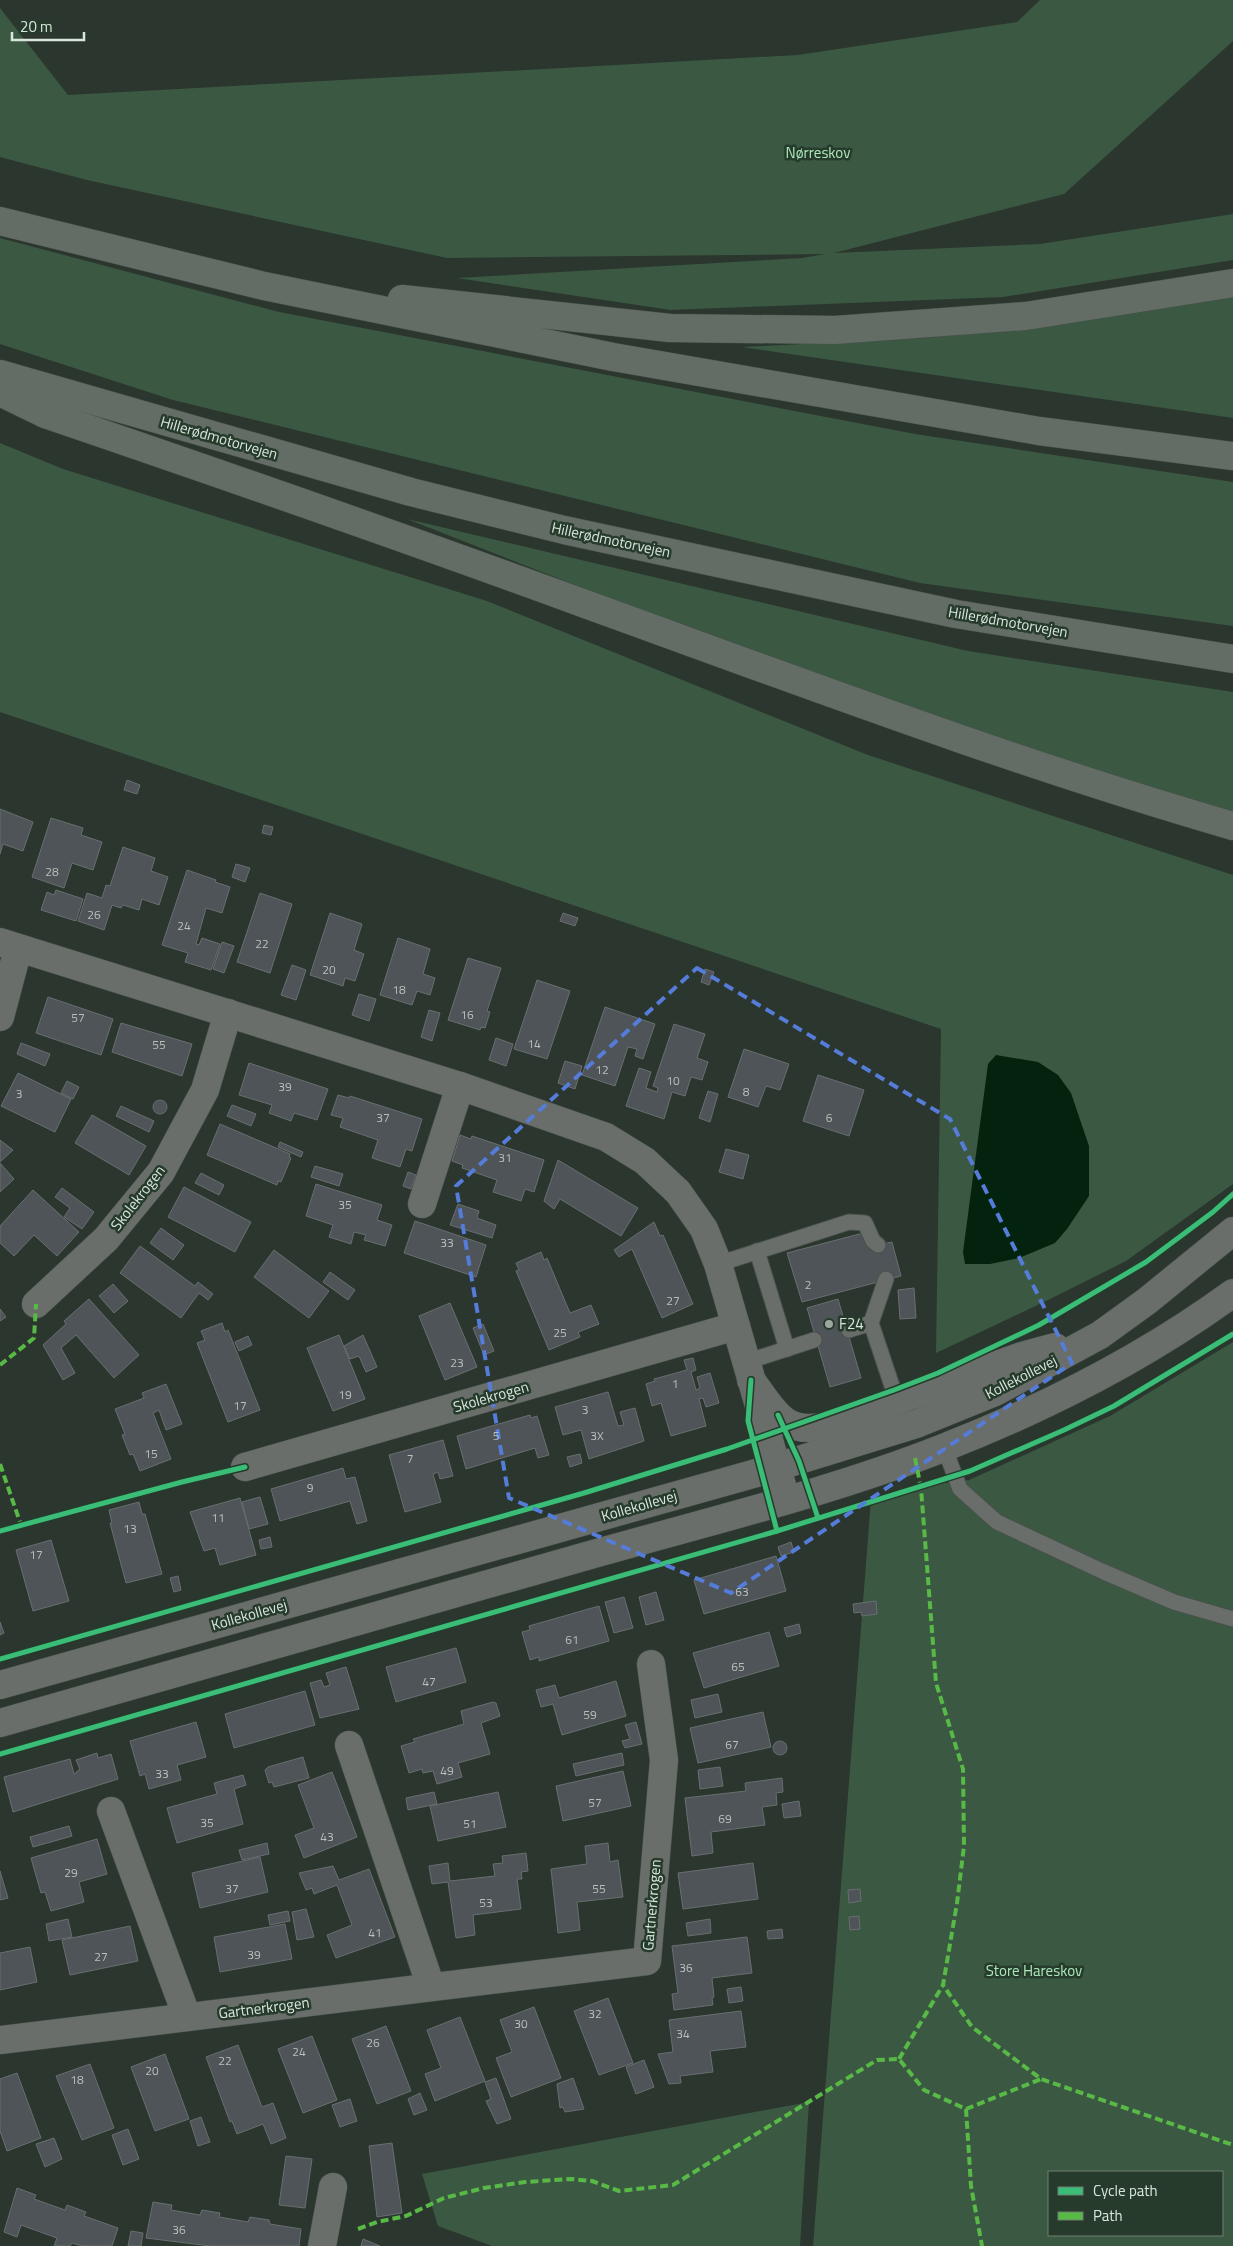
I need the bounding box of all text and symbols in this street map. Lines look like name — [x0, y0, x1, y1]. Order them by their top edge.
scale bar — [12, 10, 85, 42]
text: 20 m — [20, 15, 53, 38]
park label: Nørreskov — [786, 141, 850, 164]
street label: Hillerødmotorvejen — [158, 410, 281, 465]
street label: Hillerødmotorvejen — [549, 516, 673, 563]
street label: Hillerødmotorvejen — [946, 600, 1070, 643]
house number: 28 — [45, 862, 59, 881]
house number: 26 — [87, 905, 101, 924]
house number: 24 — [177, 916, 191, 935]
house number: 22 — [255, 934, 269, 953]
house number: 20 — [322, 960, 336, 979]
house number: 18 — [392, 980, 406, 999]
house number: 16 — [460, 1005, 474, 1024]
house number: 57 — [71, 1008, 85, 1027]
house number: 14 — [527, 1034, 541, 1053]
house number: 55 — [152, 1035, 166, 1054]
house number: 12 — [595, 1060, 609, 1079]
house number: 10 — [666, 1071, 680, 1090]
house number: 39 — [278, 1077, 292, 1096]
house number: 8 — [743, 1082, 750, 1101]
house number: 3 — [16, 1084, 22, 1103]
house number: 37 — [376, 1108, 390, 1127]
house number: 6 — [826, 1108, 833, 1127]
house number: 31 — [498, 1148, 512, 1167]
street label: Skolekrogen — [105, 1160, 171, 1235]
house number: 35 — [338, 1195, 352, 1214]
house number: 33 — [440, 1233, 454, 1252]
house number: 2 — [805, 1275, 811, 1294]
house number: 27 — [666, 1291, 680, 1310]
place label: F24 — [839, 1312, 864, 1335]
marker: F24 — [823, 1318, 835, 1330]
house number: 25 — [553, 1323, 567, 1342]
street label: Kollekollevej — [981, 1349, 1061, 1405]
house number: 23 — [450, 1353, 464, 1372]
house number: 1 — [672, 1374, 678, 1393]
street label: Skolekrogen — [450, 1375, 531, 1418]
house number: 19 — [338, 1385, 352, 1404]
house number: 17 — [233, 1396, 247, 1415]
house number: 3 — [582, 1400, 588, 1419]
house number: 5 — [493, 1426, 500, 1445]
house number: 3X — [590, 1426, 604, 1445]
house number: 15 — [144, 1444, 158, 1463]
house number: 7 — [407, 1449, 413, 1468]
house number: 9 — [307, 1478, 314, 1497]
street label: Kollekollevej — [598, 1484, 680, 1527]
house number: 11 — [211, 1508, 225, 1527]
house number: 13 — [123, 1519, 137, 1538]
house number: 17 — [29, 1545, 43, 1564]
house number: 63 — [735, 1582, 749, 1601]
street label: Kollekollevej — [208, 1593, 290, 1636]
house number: 61 — [565, 1630, 579, 1649]
house number: 65 — [731, 1657, 745, 1676]
house number: 47 — [422, 1672, 436, 1691]
house number: 59 — [583, 1705, 597, 1724]
house number: 67 — [725, 1735, 739, 1754]
house number: 49 — [440, 1761, 454, 1780]
house number: 33 — [155, 1764, 169, 1783]
house number: 57 — [588, 1793, 602, 1812]
house number: 69 — [718, 1809, 732, 1828]
house number: 35 — [200, 1813, 214, 1832]
house number: 51 — [463, 1814, 477, 1833]
house number: 43 — [320, 1827, 334, 1846]
street label: Gartnerkrogen — [636, 1858, 667, 1952]
house number: 29 — [64, 1863, 78, 1882]
house number: 37 — [225, 1879, 239, 1898]
house number: 55 — [592, 1879, 606, 1898]
house number: 53 — [479, 1893, 493, 1912]
house number: 41 — [368, 1923, 382, 1942]
house number: 39 — [247, 1945, 261, 1964]
house number: 27 — [94, 1947, 108, 1966]
house number: 36 — [679, 1958, 693, 1977]
park label: Store Hareskov — [986, 1959, 1082, 1982]
street label: Gartnerkrogen — [217, 1991, 311, 2024]
house number: 32 — [588, 2004, 602, 2023]
house number: 30 — [514, 2014, 528, 2033]
house number: 34 — [676, 2024, 690, 2043]
house number: 26 — [366, 2033, 380, 2052]
house number: 24 — [292, 2042, 306, 2061]
house number: 22 — [218, 2051, 232, 2070]
house number: 20 — [145, 2061, 159, 2080]
house number: 18 — [70, 2070, 84, 2089]
legend — [1048, 2171, 1223, 2236]
text: Cycle path — [1093, 2179, 1158, 2202]
text: Path — [1093, 2204, 1123, 2227]
house number: 36 — [172, 2220, 186, 2239]

